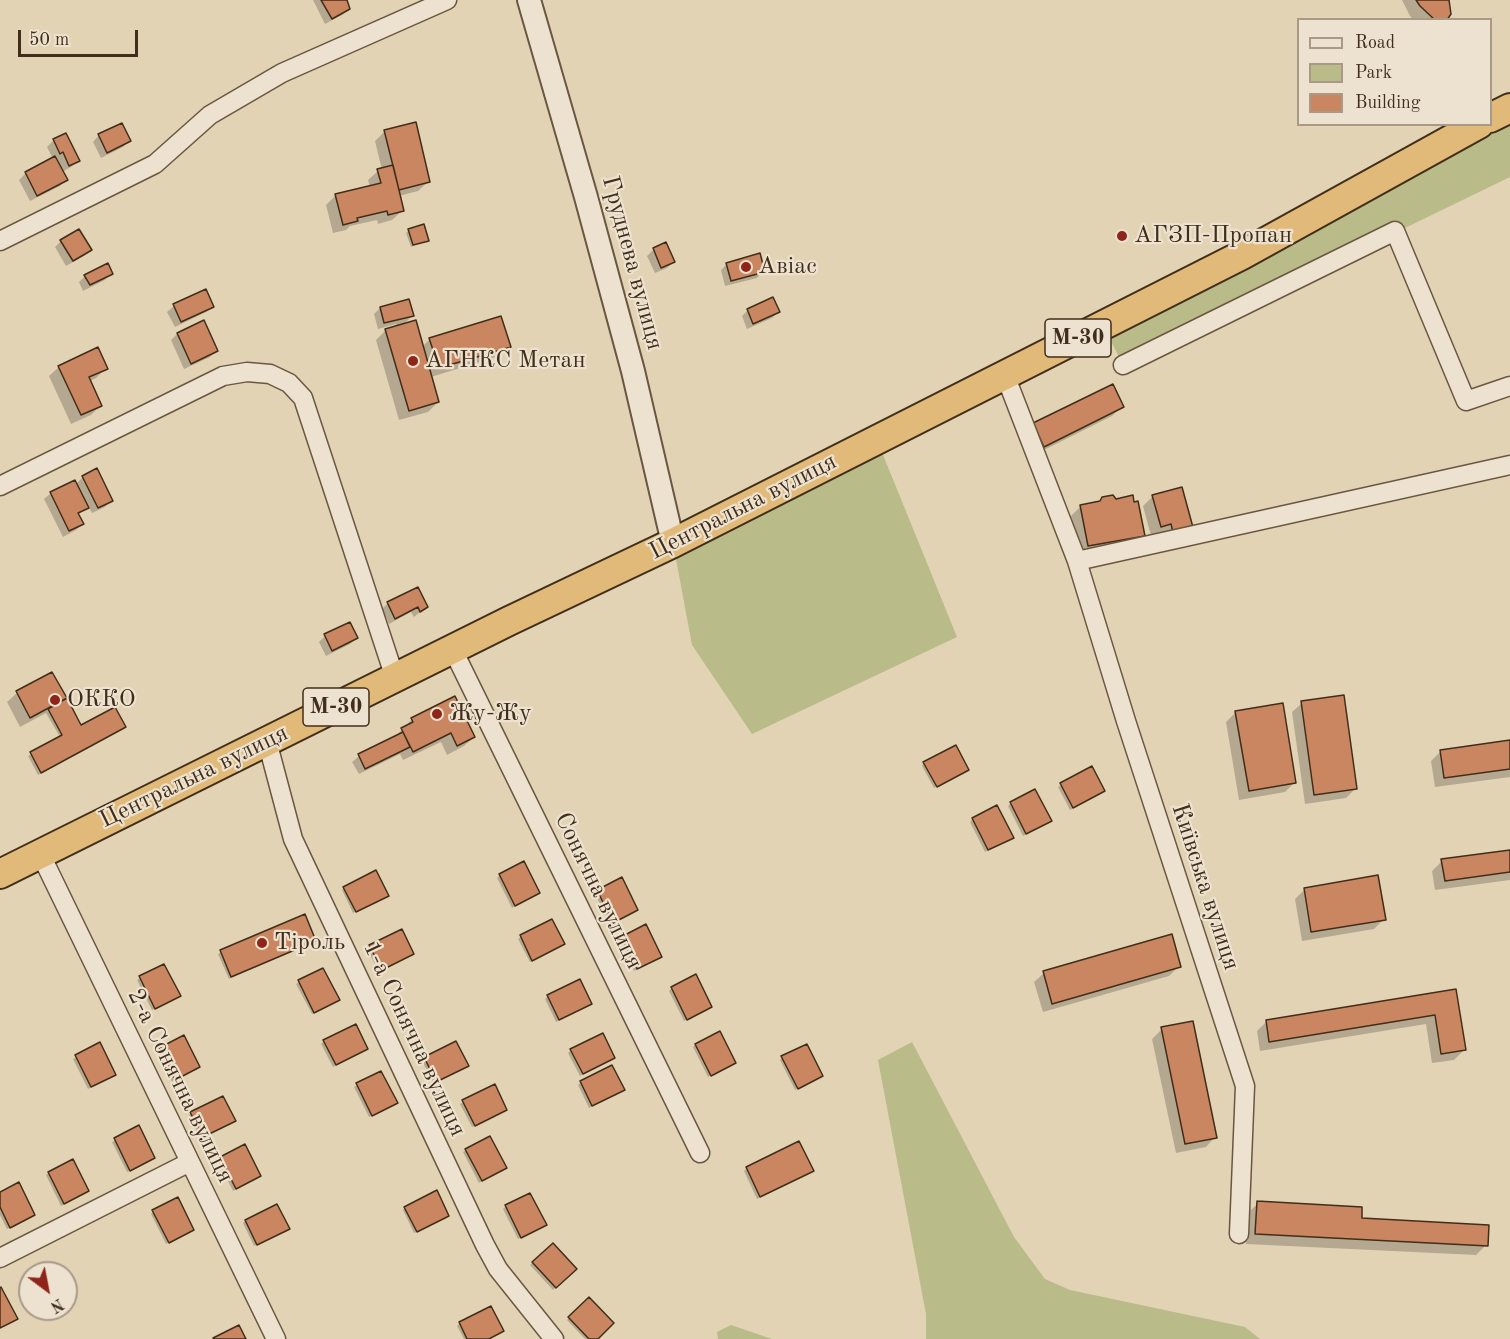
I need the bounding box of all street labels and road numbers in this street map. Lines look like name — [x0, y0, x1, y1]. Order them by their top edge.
street label: Груднева вулиця — [595, 173, 669, 353]
road number: М-30 — [1045, 319, 1111, 357]
street label: Центральна вулиця — [645, 447, 841, 567]
road number: М-30 — [303, 688, 369, 726]
street label: Центральна вулиця — [95, 719, 293, 835]
street label: Київська вулиця — [1165, 800, 1245, 974]
street label: Сонячна вулиця — [548, 808, 648, 974]
street label: 1-а Сонячна вулиця — [356, 937, 472, 1141]
street label: 2-а Сонячна вулиця — [121, 984, 239, 1188]

